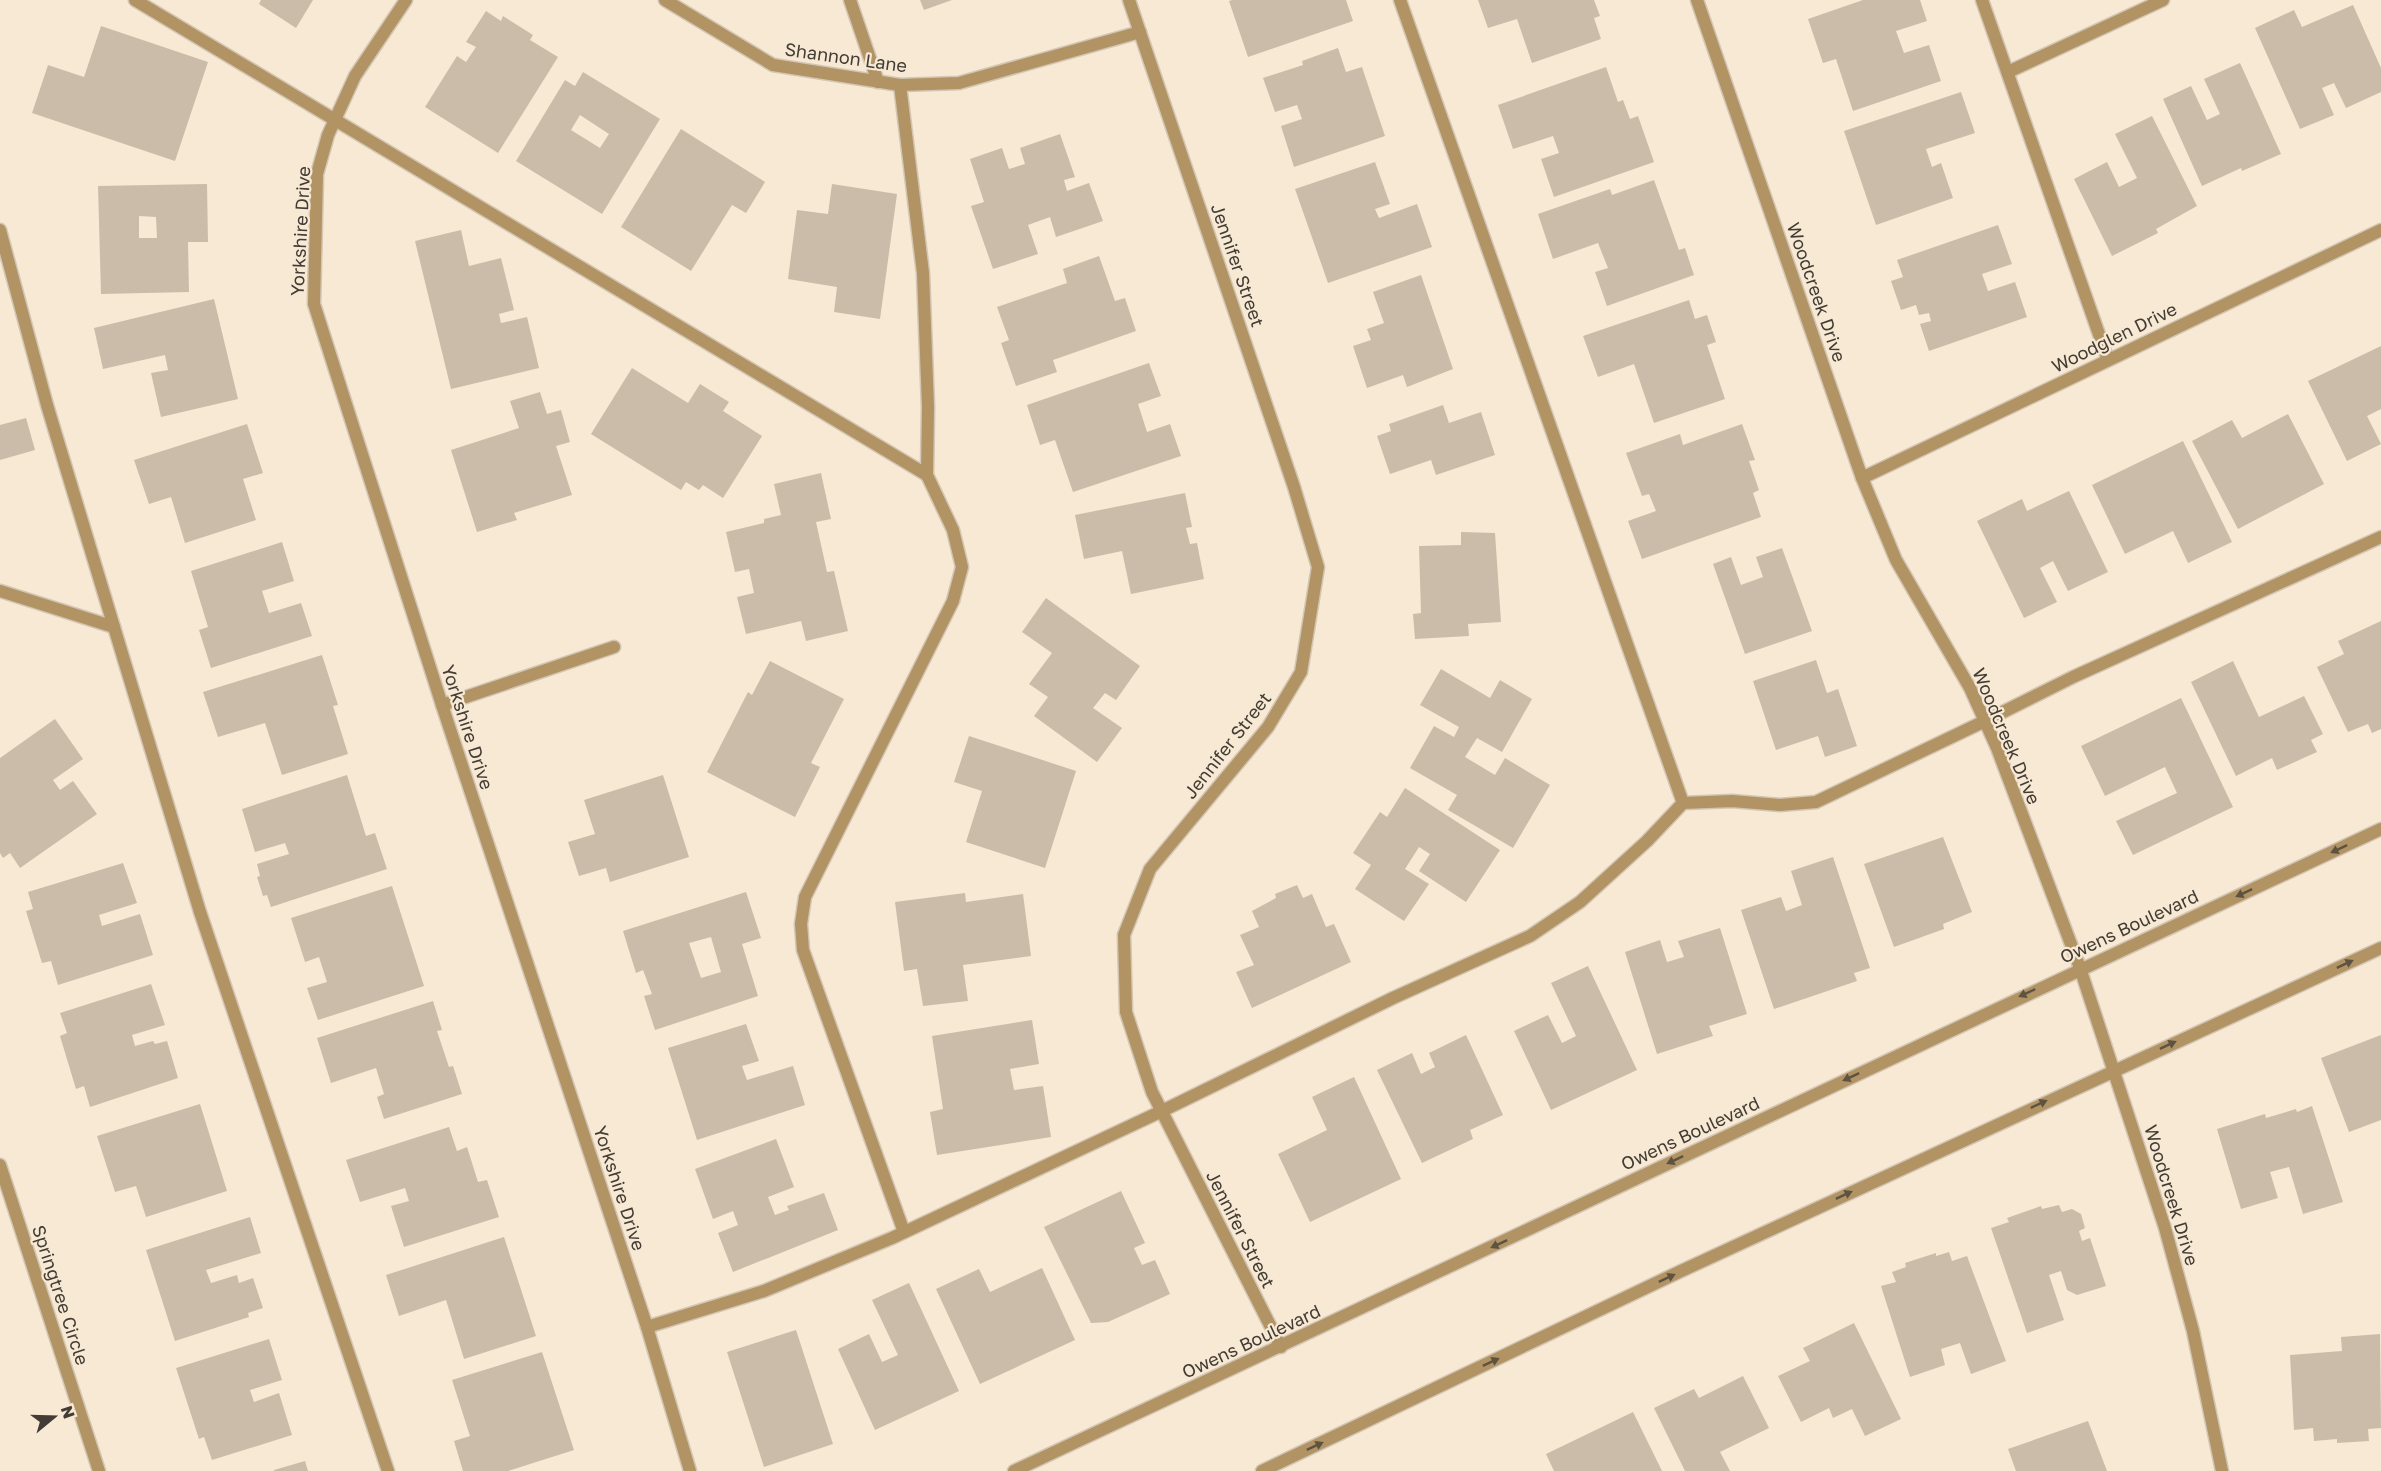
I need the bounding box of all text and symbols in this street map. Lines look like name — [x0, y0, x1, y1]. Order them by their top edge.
street label: Shannon Lane — [783, 38, 909, 76]
street label: Yorkshire Drive — [286, 166, 314, 296]
street label: Jennifer Street — [1207, 200, 1269, 330]
street label: Woodcreek Drive — [1783, 219, 1851, 365]
street label: Woodglen Drive — [2048, 297, 2180, 377]
street label: Yorkshire Drive — [437, 662, 499, 792]
street label: Woodcreek Drive — [1968, 664, 2046, 808]
street label: Jennifer Street — [1179, 687, 1275, 803]
one-way arrow — [2330, 844, 2347, 853]
street label: Owens Boulevard — [2056, 884, 2202, 968]
one-way arrow — [2235, 888, 2252, 897]
one-way arrow — [2337, 959, 2355, 969]
one-way arrow — [2019, 989, 2036, 998]
one-way arrow — [2159, 1040, 2177, 1050]
one-way arrow — [1842, 1072, 1859, 1081]
street label: Owens Boulevard — [1617, 1091, 1763, 1175]
one-way arrow — [2030, 1099, 2048, 1109]
street label: Woodcreek Drive — [2140, 1122, 2204, 1268]
street label: Yorkshire Drive — [589, 1123, 651, 1253]
one-way arrow — [1666, 1156, 1683, 1165]
street label: Jennifer Street — [1202, 1167, 1280, 1291]
one-way arrow — [1835, 1191, 1852, 1200]
street label: Springtree Circle — [28, 1222, 94, 1368]
one-way arrow — [1490, 1240, 1507, 1249]
one-way arrow — [1659, 1273, 1676, 1283]
street label: Owens Boulevard — [1178, 1299, 1324, 1383]
one-way arrow — [1483, 1357, 1500, 1366]
north arrow — [24, 1387, 84, 1447]
text: N — [57, 1403, 80, 1421]
one-way arrow — [1307, 1441, 1324, 1450]

